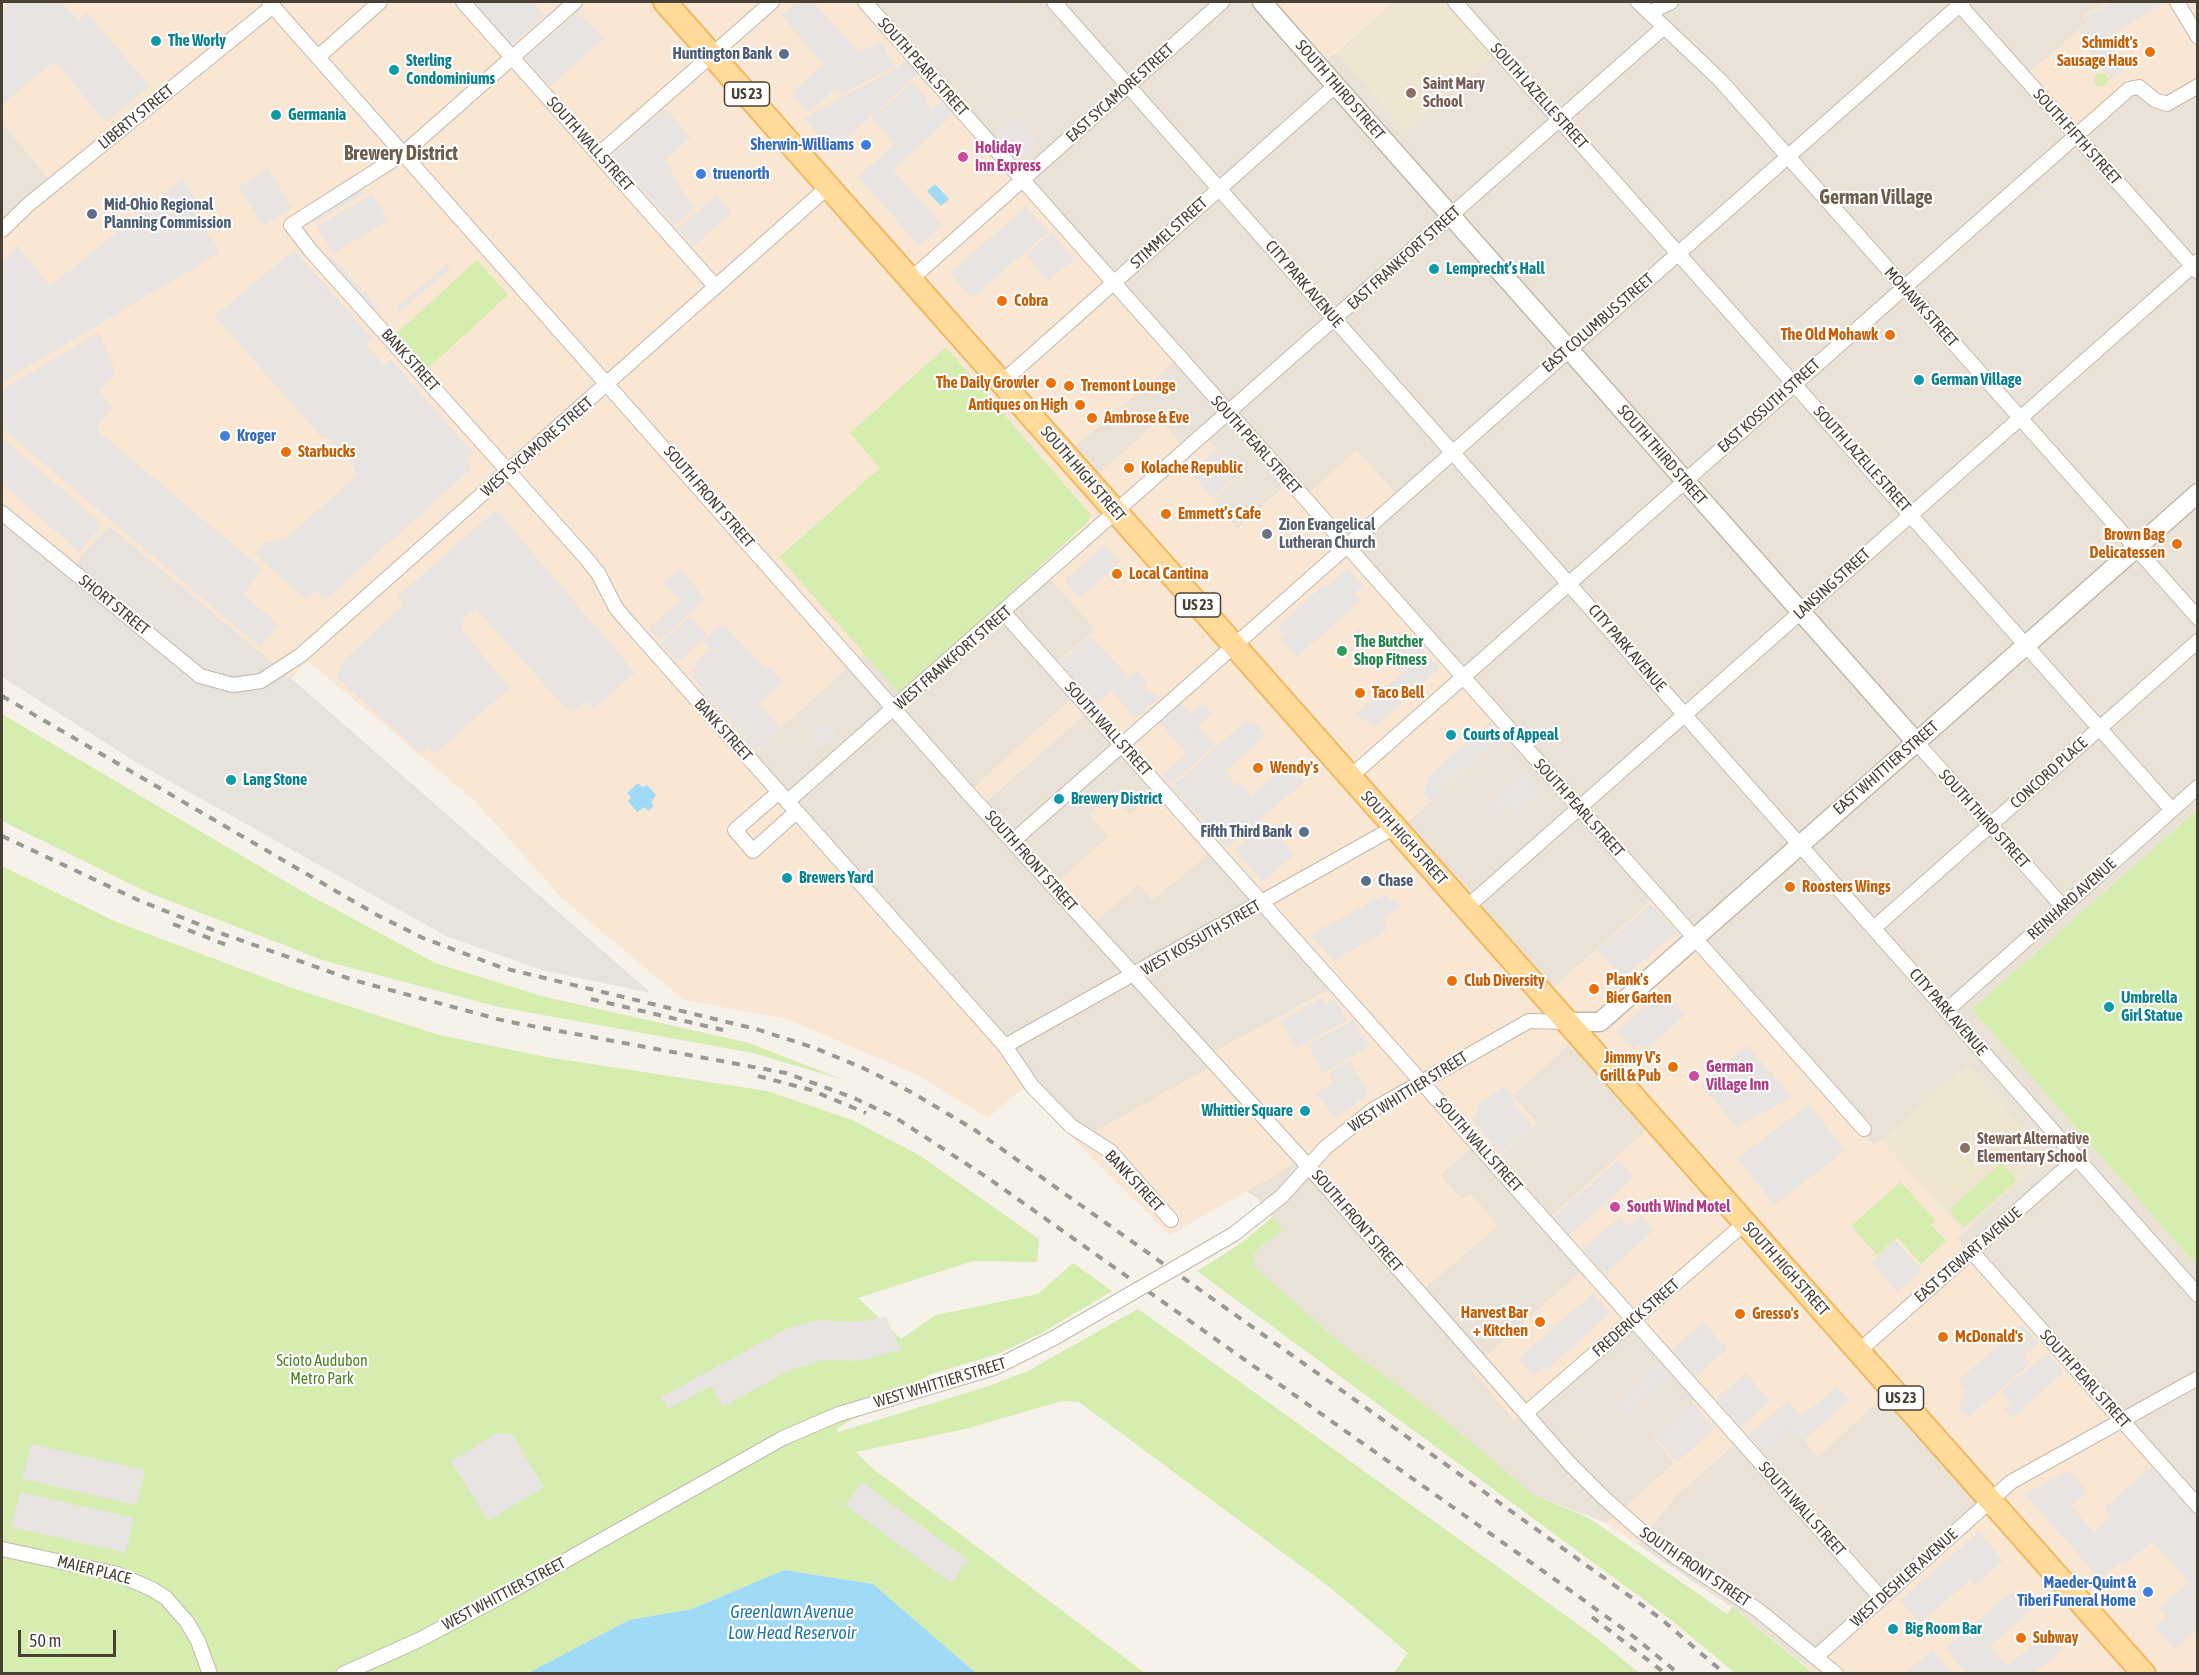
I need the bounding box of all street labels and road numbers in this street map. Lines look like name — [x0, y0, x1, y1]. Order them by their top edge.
street label: SOUTH PEARL STREET — [874, 14, 972, 120]
street label: SOUTH THIRD STREET — [1291, 36, 1389, 144]
street label: SOUTH LAZELLE STREET — [1486, 39, 1592, 153]
street label: EAST SYCAMORE STREET — [1062, 40, 1178, 146]
street label: LIBERTY STREET — [94, 81, 178, 153]
road number: US 23 — [724, 82, 770, 106]
street label: SOUTH FIFTH STREET — [2029, 85, 2125, 189]
street label: SOUTH WALL STREET — [543, 93, 637, 195]
street label: STIMMEL STREET — [1127, 193, 1211, 273]
street label: EAST FRANKFORT STREET — [1343, 202, 1465, 314]
street label: CITY PARK AVENUE — [1261, 237, 1347, 331]
street label: MOHAWK STREET — [1880, 263, 1962, 351]
street label: EAST COLUMBUS STREET — [1538, 269, 1658, 377]
street label: BANK STREET — [377, 325, 443, 395]
street label: EAST KOSSUTH STREET — [1714, 355, 1824, 457]
street label: SOUTH PEARL STREET — [1207, 392, 1305, 498]
street label: WEST SYCAMORE STREET — [477, 393, 597, 501]
street label: SOUTH THIRD STREET — [1613, 401, 1711, 509]
street label: SOUTH LAZELLE STREET — [1809, 402, 1915, 516]
street label: SOUTH HIGH STREET — [1036, 423, 1130, 525]
street label: SOUTH FRONT STREET — [660, 442, 758, 552]
street label: LANSING STREET — [1790, 544, 1874, 624]
street label: SHORT STREET — [75, 571, 153, 639]
road number: US 23 — [1176, 593, 1220, 617]
street label: CITY PARK AVENUE — [1584, 601, 1670, 695]
street label: WEST FRANKFORT STREET — [890, 602, 1016, 714]
street label: SOUTH WALL STREET — [1061, 678, 1155, 780]
street label: BANK STREET — [690, 695, 756, 765]
street label: EAST WHITTIER STREET — [1829, 717, 1943, 819]
street label: CONCORD PLACE — [2007, 733, 2091, 813]
street label: SOUTH PEARL STREET — [1530, 755, 1628, 861]
street label: SOUTH THIRD STREET — [1935, 766, 2033, 872]
street label: SOUTH HIGH STREET — [1357, 787, 1451, 889]
street label: SOUTH FRONT STREET — [981, 807, 1081, 915]
street label: REINHARD AVENUE — [2024, 854, 2120, 944]
street label: WEST KOSSUTH STREET — [1138, 896, 1264, 980]
street label: CITY PARK AVENUE — [1905, 965, 1991, 1059]
street label: WEST WHITTIER STREET — [1345, 1048, 1471, 1136]
street label: SOUTH WALL STREET — [1432, 1094, 1526, 1196]
street label: BANK STREET — [1101, 1146, 1167, 1216]
street label: SOUTH FRONT STREET — [1308, 1166, 1406, 1276]
street label: EAST STEWART AVENUE — [1911, 1203, 2025, 1307]
street label: SOUTH HIGH STREET — [1739, 1218, 1833, 1320]
street label: FREDERICK STREET — [1589, 1275, 1683, 1361]
street label: SOUTH PEARL STREET — [2036, 1326, 2134, 1432]
street label: WEST WHITTIER STREET — [872, 1354, 1008, 1412]
road number: US 23 — [1878, 1386, 1924, 1410]
street label: SOUTH WALL STREET — [1755, 1458, 1849, 1560]
street label: SOUTH FRONT STREET — [1636, 1523, 1754, 1611]
street label: WEST DESHLER AVENUE — [1847, 1525, 1961, 1631]
street label: MAIER PLACE — [55, 1552, 133, 1588]
street label: WEST WHITTIER STREET — [439, 1553, 569, 1635]

